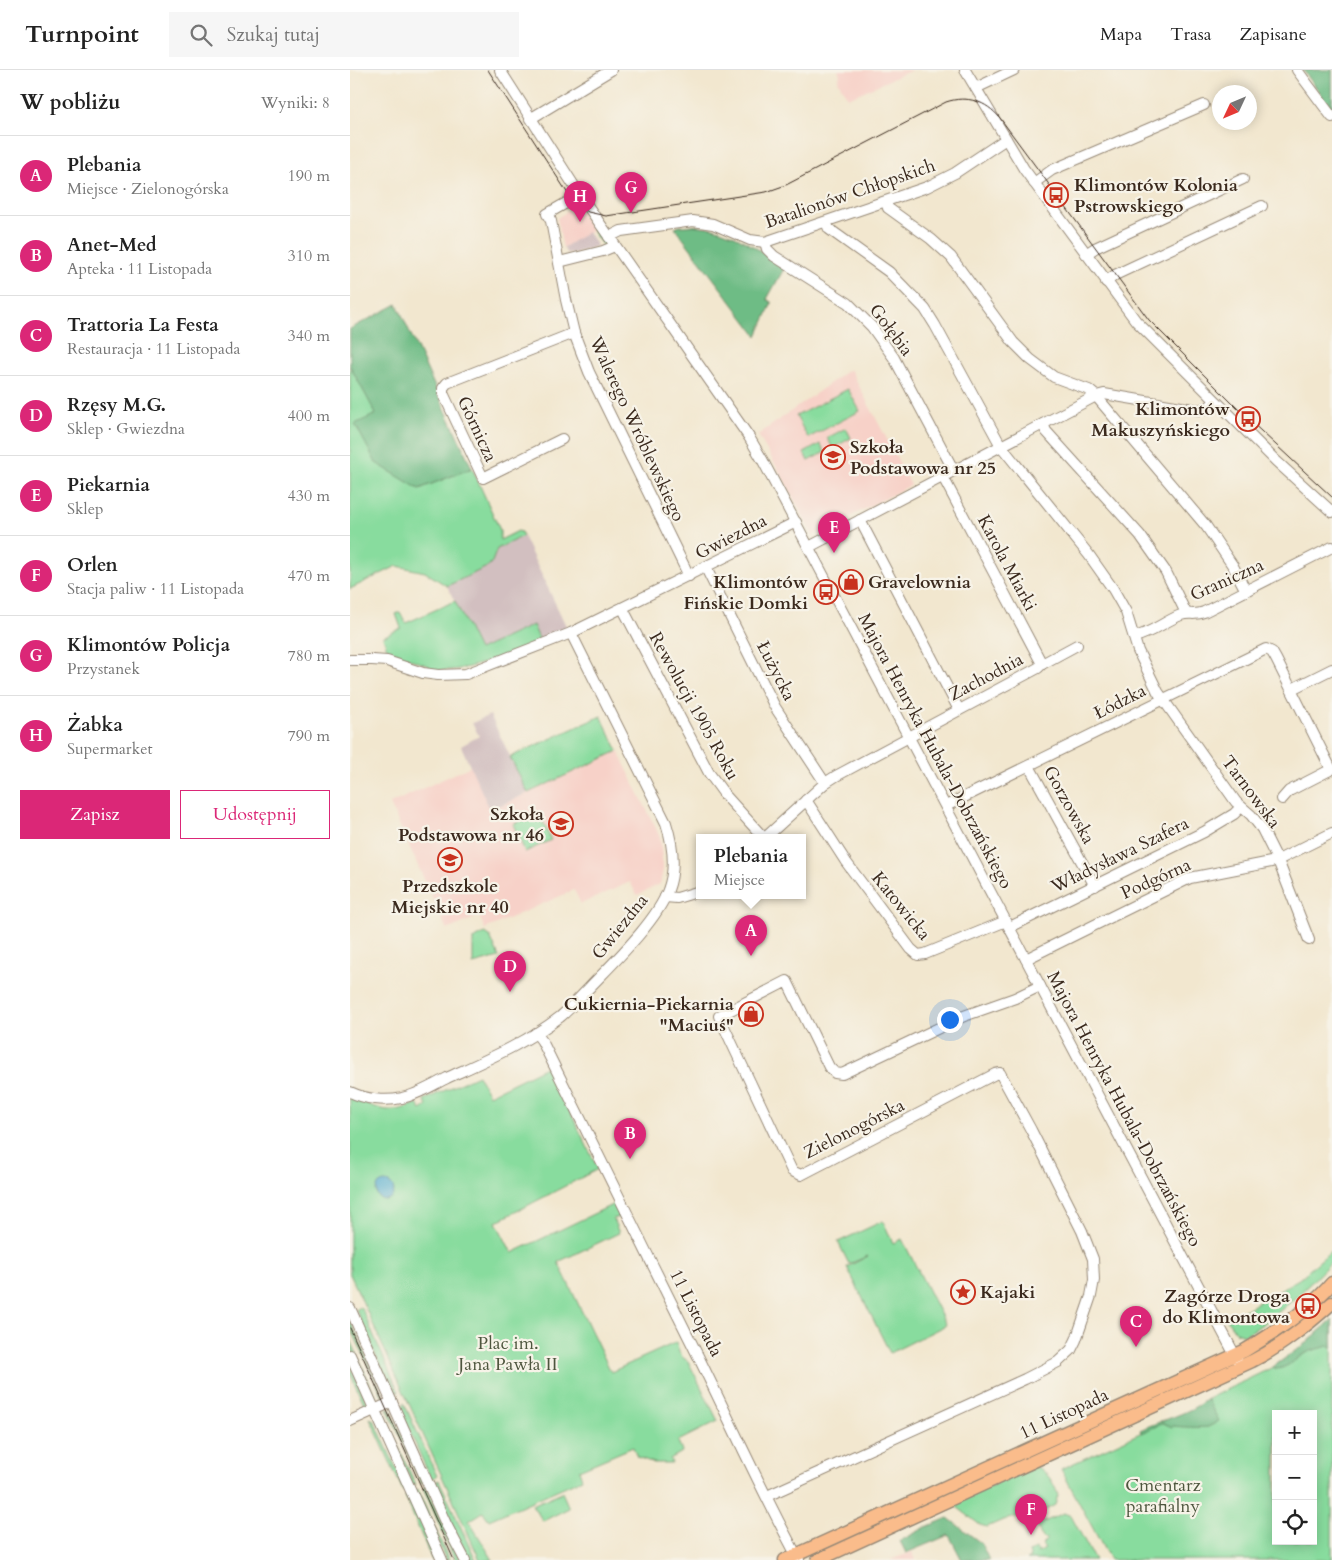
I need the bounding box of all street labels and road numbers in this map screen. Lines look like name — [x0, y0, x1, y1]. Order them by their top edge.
street label: Batalionów Chłopskich — [761, 153, 939, 235]
street label: Gołębia — [863, 299, 919, 362]
street label: Walerego Wróblewskiego — [583, 331, 691, 526]
street label: Górnicza — [451, 392, 503, 466]
street label: Gwiezdna — [691, 508, 771, 566]
street label: Karola Miarki — [971, 510, 1043, 616]
street label: Graniczna — [1186, 553, 1268, 607]
street label: Majora Henryka Hubala-Dobrzańskiego — [852, 609, 1019, 893]
street label: Rewolucji 1905 Roku — [643, 627, 745, 785]
street label: Łużycka — [750, 637, 802, 705]
street label: Zachodnia — [944, 647, 1028, 707]
street label: Łódzka — [1090, 678, 1151, 726]
street label: Tarnowska — [1215, 750, 1287, 834]
street label: Gorzowska — [1037, 761, 1101, 849]
street label: Władysława Szafera — [1046, 811, 1193, 900]
street label: Podgórna — [1117, 852, 1195, 906]
street label: Katowicka — [866, 866, 937, 946]
street label: Gwiezdna — [586, 889, 654, 965]
street label: Majora Henryka Hubala-Dobrzańskiego — [1041, 967, 1208, 1251]
street label: Zielonogórska — [799, 1093, 909, 1165]
street label: 11 Listopada — [663, 1265, 729, 1361]
street label: 11 Listopada — [1015, 1382, 1113, 1445]

